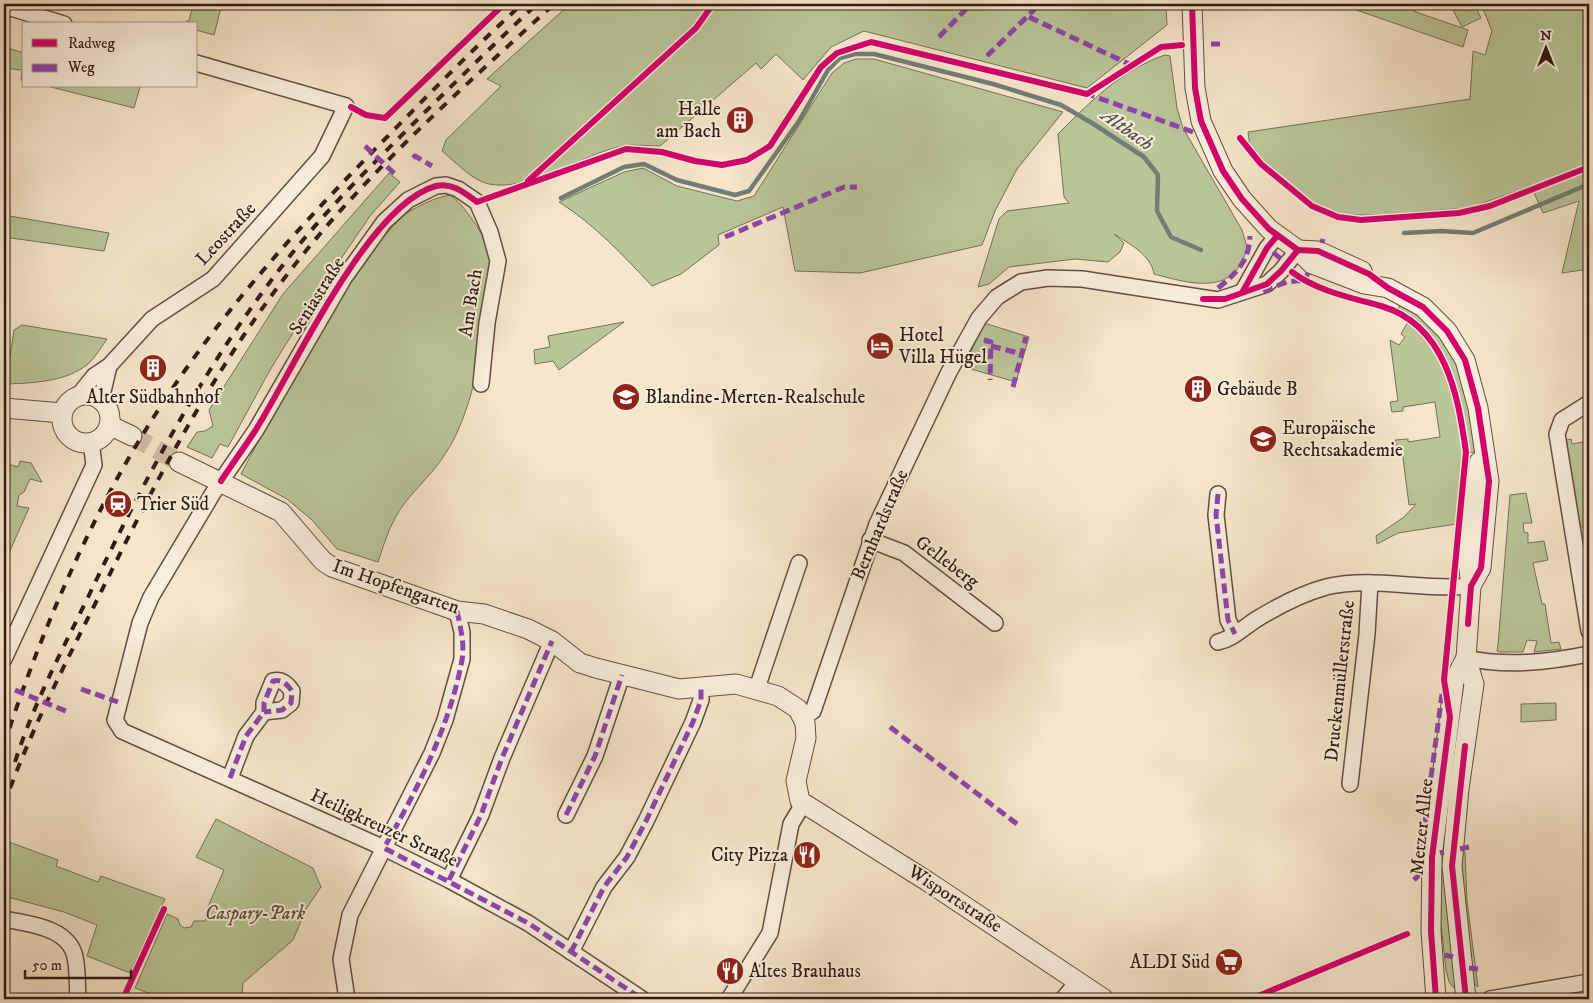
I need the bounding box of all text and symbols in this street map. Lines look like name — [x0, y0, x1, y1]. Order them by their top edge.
legend — [22, 22, 198, 88]
north arrow — [1520, 22, 1570, 72]
text: N — [1540, 27, 1552, 45]
text: Radweg — [68, 34, 116, 53]
text: Weg — [67, 58, 95, 77]
place label: Halle am Bach — [656, 98, 721, 143]
water label: Altbach — [1095, 102, 1158, 157]
building icon: Halle am Bach — [725, 105, 755, 135]
street label: Leostraße — [191, 198, 261, 270]
street label: Seniastraße — [284, 253, 350, 339]
street label: Am Bach — [454, 267, 488, 339]
place label: Hotel Villa Hügel — [898, 324, 987, 369]
hotel icon: Hotel Villa Hügel — [865, 331, 895, 361]
building icon: Alter Südbahnhof — [138, 353, 168, 383]
building icon: Gebäude B — [1183, 374, 1213, 404]
place label: Gebäude B — [1217, 378, 1298, 401]
school or university icon: Blandine-Merten-Realschule — [611, 382, 641, 412]
place label: Alter Südbahnhof — [86, 386, 223, 409]
place label: Blandine-Merten-Realschule — [645, 386, 865, 409]
place label: Europäische Rechtsakademie — [1282, 417, 1403, 462]
school or university icon: Europäische Rechtsakademie — [1248, 424, 1278, 454]
street label: Bernhardstraße — [846, 466, 914, 584]
station icon: Trier Süd — [103, 489, 133, 519]
place label: Trier Süd — [137, 493, 210, 516]
street label: Gelleberg — [911, 531, 984, 594]
street label: Im Hopfengarten — [330, 555, 462, 619]
street label: Druckenmüllerstraße — [1320, 599, 1360, 763]
street label: Metzer Allee — [1405, 777, 1439, 877]
street label: Heiligkreuzer Straße — [307, 784, 461, 872]
restaurant icon: City Pizza — [792, 840, 822, 870]
place label: City Pizza — [711, 844, 788, 867]
street label: Wisportstraße — [903, 860, 1006, 938]
park label: Caspary-Park — [205, 902, 305, 926]
supermarket icon: ALDI Süd — [1214, 947, 1244, 977]
scale bar — [25, 948, 131, 980]
place label: ALDI Süd — [1130, 951, 1211, 974]
text: 50 m — [32, 956, 62, 975]
restaurant icon: Altes Brauhaus — [715, 956, 745, 986]
place label: Altes Brauhaus — [749, 960, 861, 983]

